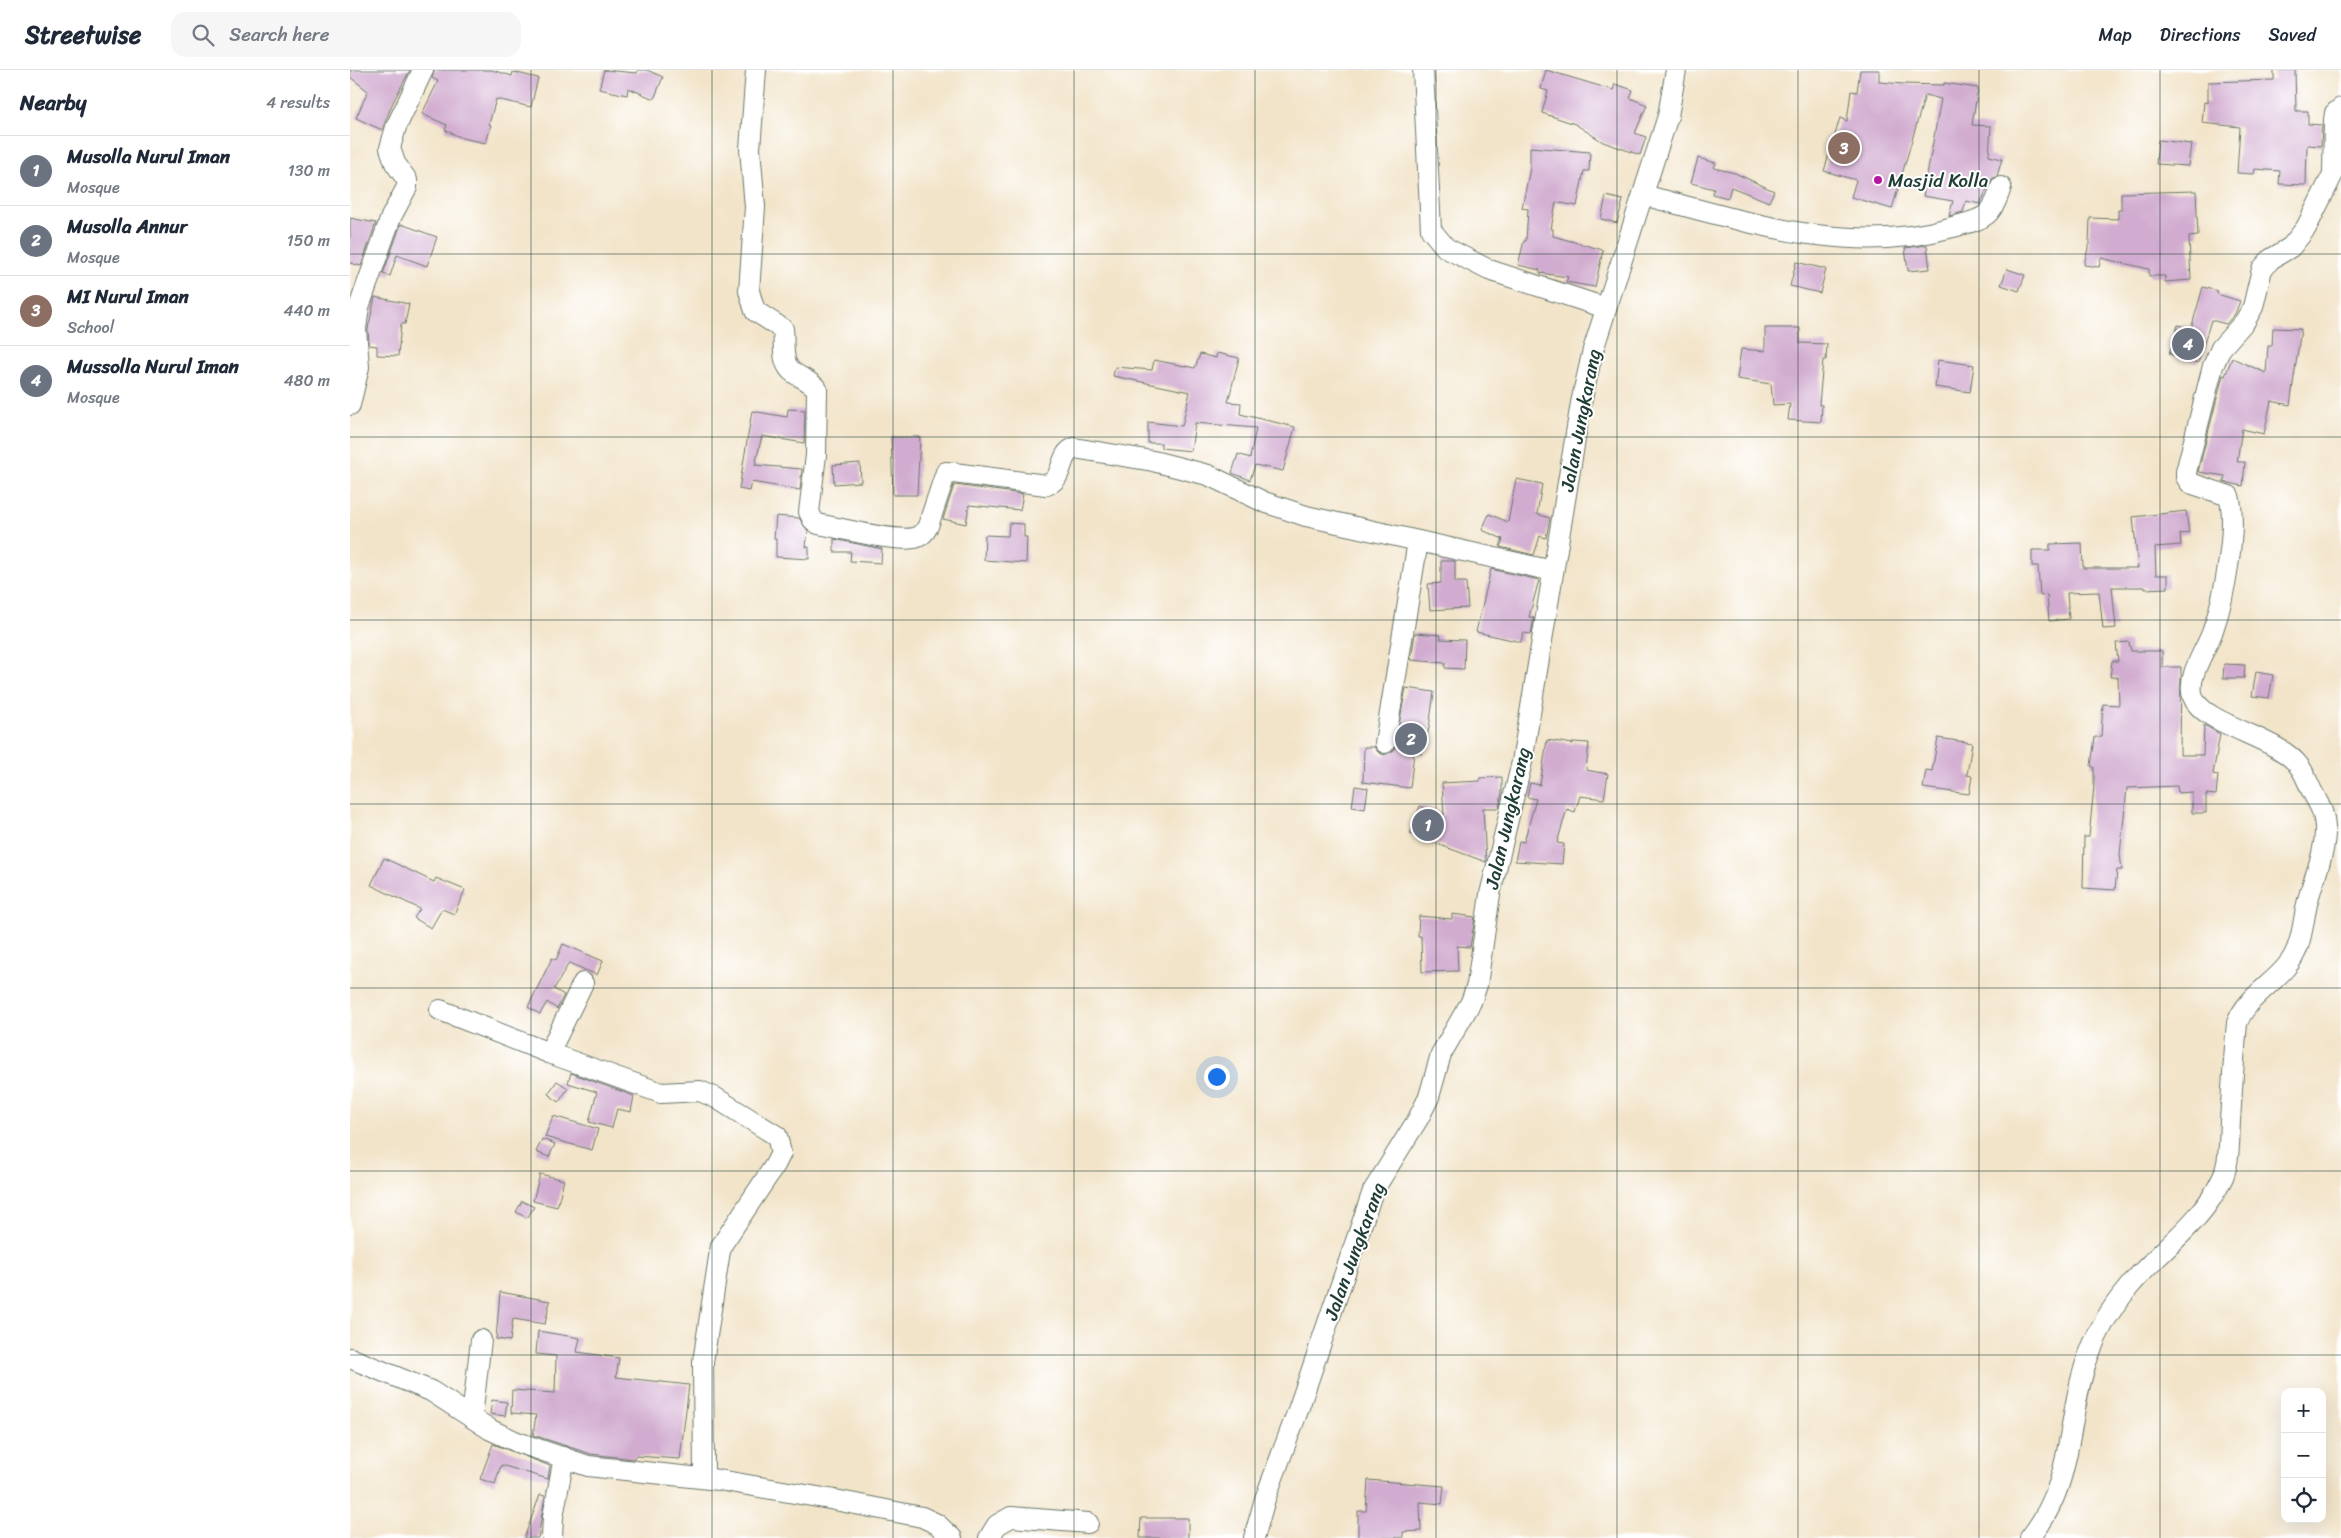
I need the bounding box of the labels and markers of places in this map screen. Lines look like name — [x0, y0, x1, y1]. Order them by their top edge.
pin: 3 — [1828, 129, 1860, 167]
place label: Masjid Kolla — [1888, 164, 1989, 197]
marker: Masjid Kolla — [1872, 174, 1884, 186]
pin: 4 — [2172, 325, 2204, 363]
pin: 2 — [1395, 720, 1427, 758]
pin: 1 — [1412, 806, 1444, 844]

